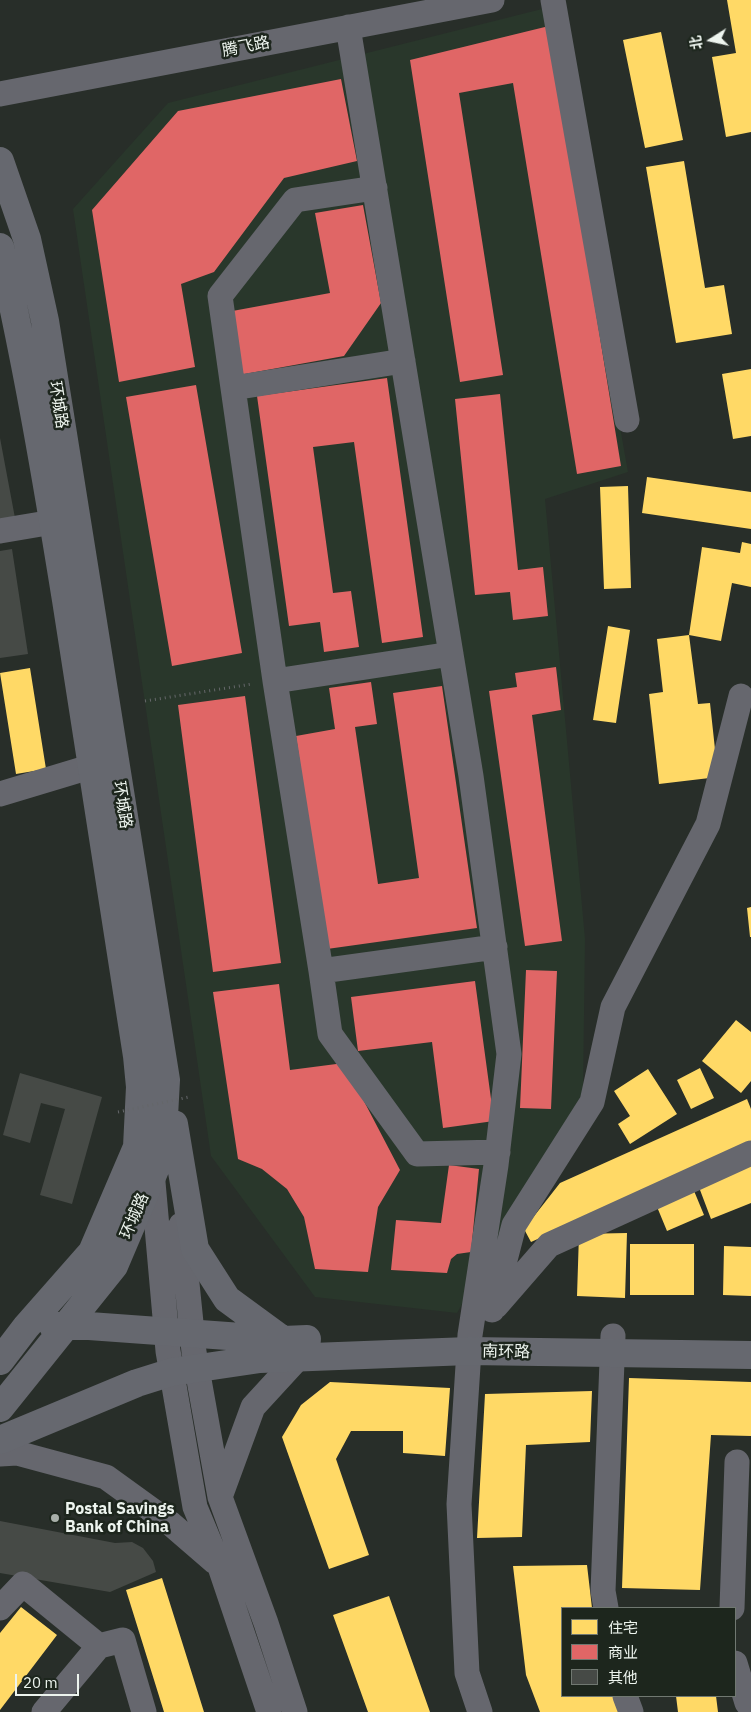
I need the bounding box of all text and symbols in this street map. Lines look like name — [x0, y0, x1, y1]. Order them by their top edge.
north arrow — [686, 15, 736, 65]
street label: 腾飞路 — [221, 33, 271, 61]
text: 北 — [686, 34, 706, 51]
street label: 环城路 — [45, 380, 71, 430]
street label: 环城路 — [109, 780, 135, 830]
street label: 环城路 — [117, 1190, 153, 1242]
street label: 南环路 — [482, 1342, 530, 1362]
place label: Postal Savings Bank of China — [65, 1499, 175, 1537]
marker: Postal Savings Bank of China — [49, 1512, 61, 1524]
legend — [561, 1607, 736, 1697]
text: 住宅 — [608, 1618, 638, 1637]
text: 商业 — [608, 1643, 638, 1662]
scale bar — [18, 1664, 81, 1696]
text: 其他 — [608, 1668, 638, 1687]
text: 20 m — [23, 1673, 58, 1692]

